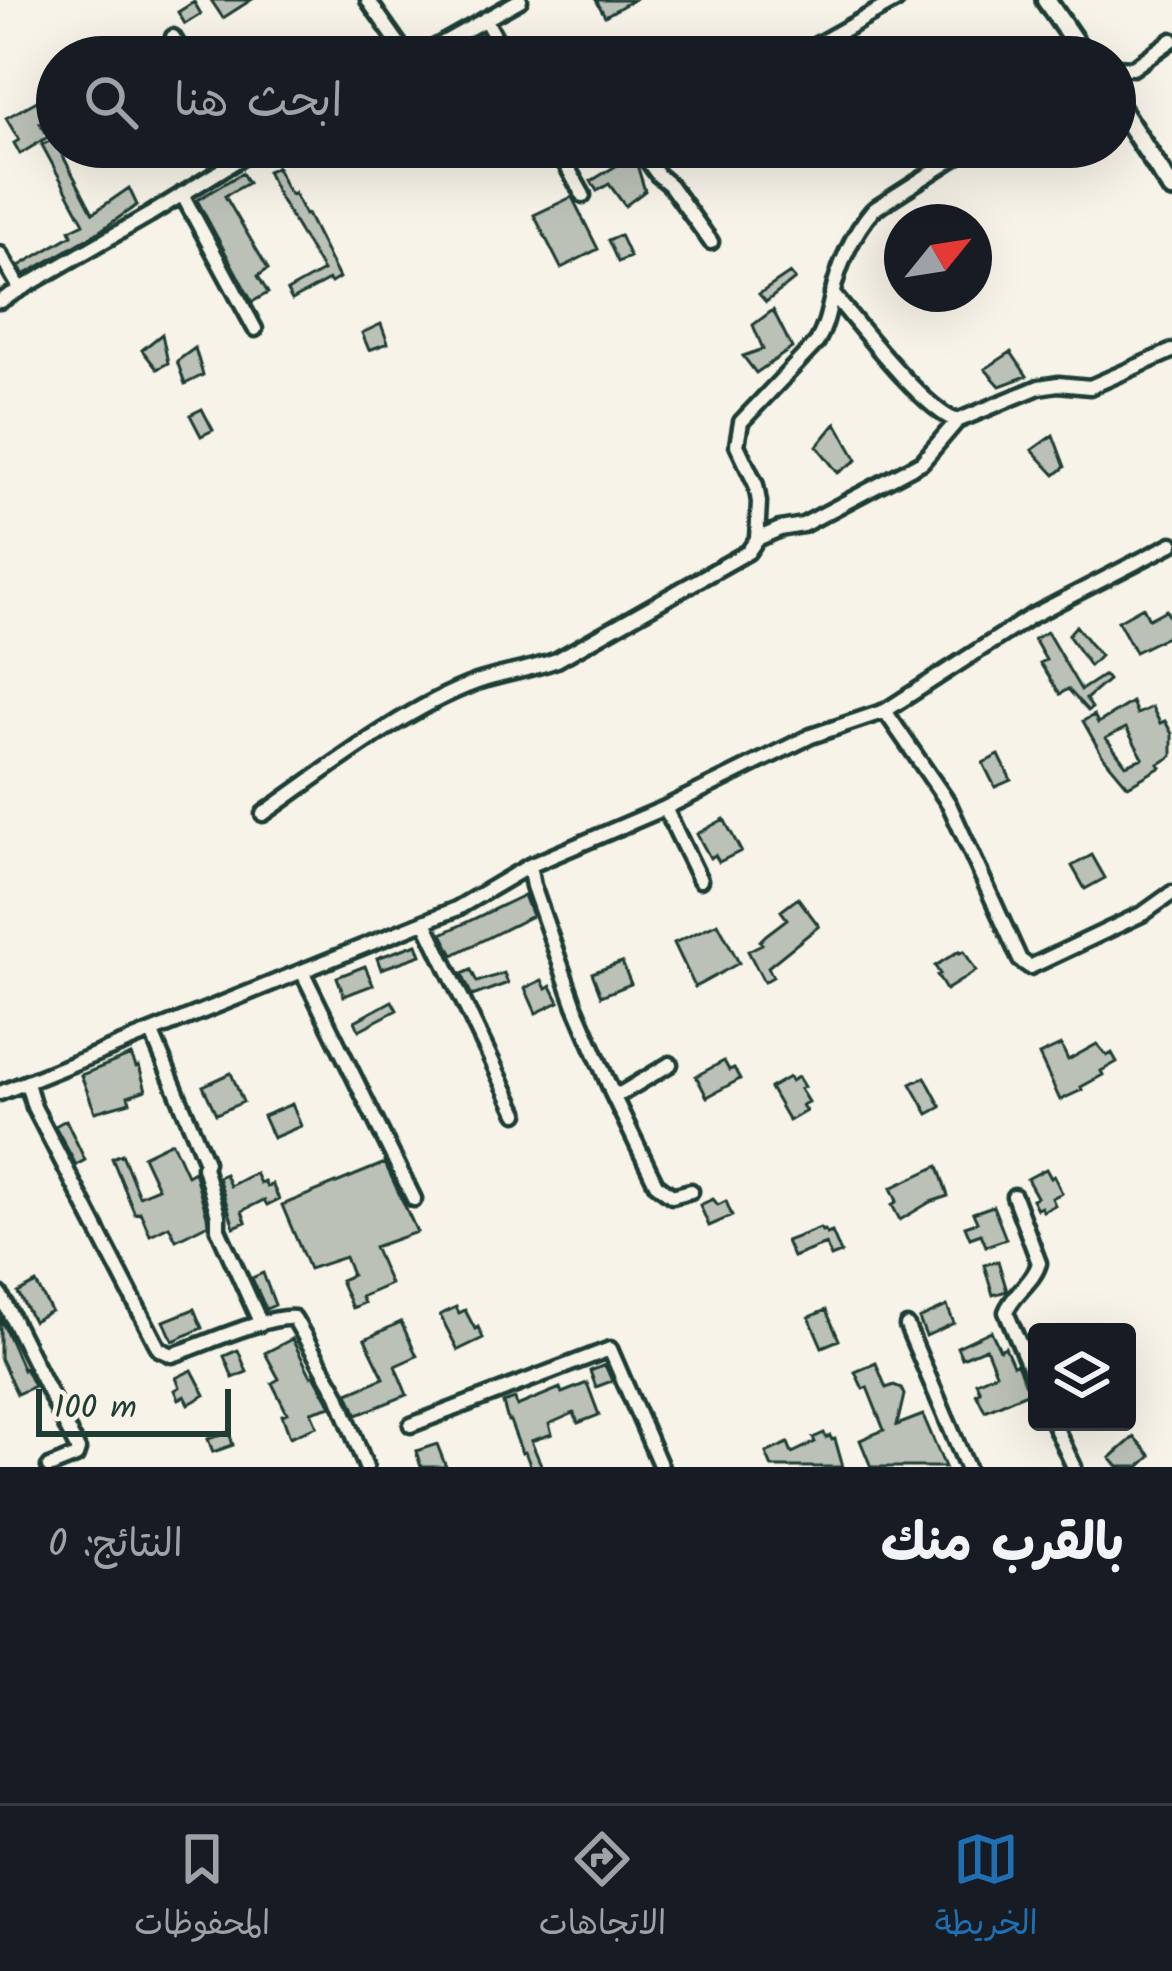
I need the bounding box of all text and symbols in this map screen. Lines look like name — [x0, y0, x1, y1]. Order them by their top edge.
search box — [36, 36, 1136, 168]
text: ابحث هنا — [174, 67, 342, 139]
icon: search — [78, 69, 144, 135]
north arrow — [884, 204, 992, 312]
map controls — [1028, 1323, 1136, 1431]
button: layers — [1028, 1323, 1136, 1431]
scale bar — [36, 1383, 231, 1436]
text: 100 m — [54, 1383, 137, 1436]
text: بالقرب منك — [881, 1505, 1124, 1586]
text: النتائج: 0 — [48, 1515, 183, 1577]
tab: المحفوظات — [134, 1826, 270, 1952]
tab: الاتجاهات — [539, 1826, 666, 1952]
tab: الخريطة — [935, 1826, 1038, 1952]

